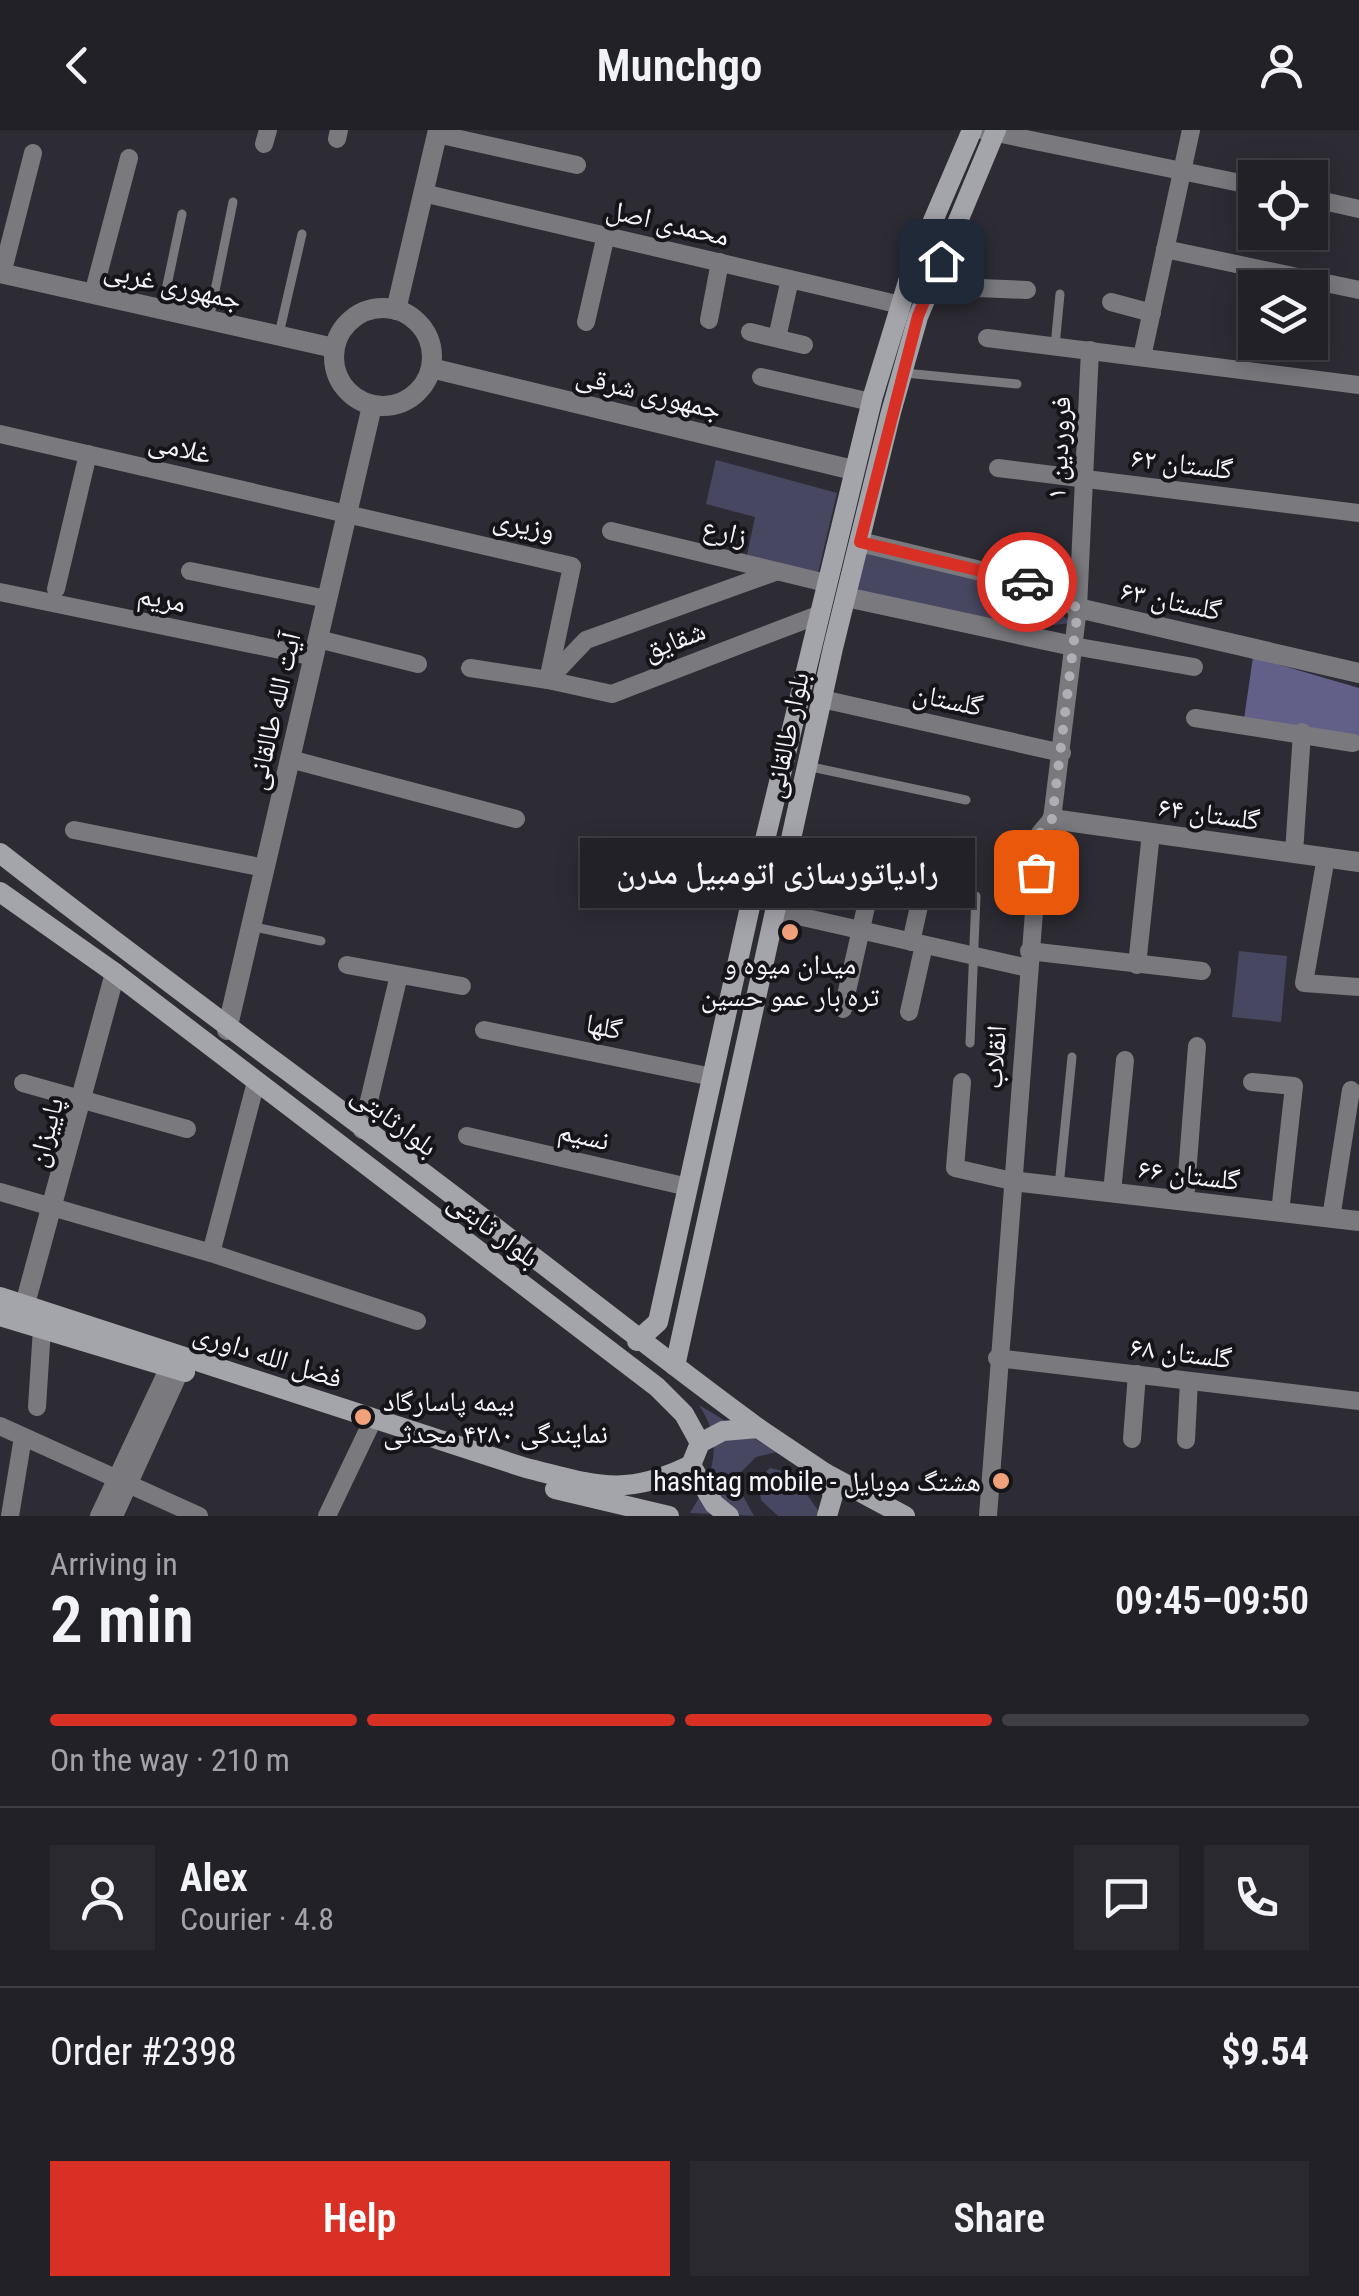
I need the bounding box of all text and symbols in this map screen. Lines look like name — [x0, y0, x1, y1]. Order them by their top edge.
icon: back — [50, 38, 105, 93]
icon: person — [1254, 38, 1309, 93]
text: Munchgo — [597, 39, 762, 92]
map controls — [1238, 160, 1328, 360]
button: locate — [1238, 160, 1328, 250]
street label: محمدی اصل — [603, 192, 733, 254]
pin — [899, 219, 984, 304]
icon: home — [914, 234, 969, 289]
street label: جمهوری غربی — [101, 253, 245, 317]
button: layers — [1238, 270, 1328, 360]
street label: جمهوری شرقی — [573, 359, 725, 427]
street label: فروردین ۱ — [1039, 395, 1079, 501]
street label: غلامی — [145, 424, 214, 472]
street label: گلستان ۶۲ — [1129, 441, 1235, 486]
street label: وزیری — [490, 502, 558, 547]
street label: زارع — [699, 510, 751, 554]
courier — [977, 532, 1077, 632]
icon: car — [1000, 555, 1055, 610]
street label: گلستان ۶۳ — [1117, 574, 1225, 627]
street label: مریم — [135, 578, 189, 621]
street label: شقایق — [638, 614, 710, 668]
street label: آیت الله طالقانی — [239, 628, 309, 793]
street label: بلوار طالقانی — [757, 669, 817, 801]
street label: گلستان — [910, 676, 986, 723]
street label: گلستان ۶۴ — [1156, 790, 1262, 837]
pin — [994, 830, 1079, 915]
callout: رادیاتورسازی اتومبیل مدرن — [581, 837, 976, 907]
icon: bag — [1009, 845, 1064, 900]
text: رادیاتورسازی اتومبیل مدرن — [616, 854, 939, 892]
marker: میدان میوه و تره بار عمو حسین — [779, 921, 801, 943]
place label: میدان میوه و تره بار عمو حسین — [701, 948, 879, 1014]
street label: گلها — [583, 1007, 625, 1046]
street label: انقلاب — [976, 1024, 1013, 1090]
street label: بلوارثابتی — [345, 1077, 444, 1164]
street label: پاییزان — [20, 1094, 71, 1171]
street label: نسیم — [555, 1114, 613, 1159]
street label: گلستان ۶۶ — [1136, 1152, 1242, 1197]
street label: بلوار ثابتی — [441, 1185, 546, 1275]
street label: فضل الله داوری — [189, 1316, 346, 1396]
street label: گلستان ۶۸ — [1128, 1330, 1234, 1375]
place label: بیمه پاسارگاد نمایندگی ۴۲۸۰ محدثی — [383, 1385, 608, 1451]
marker: بیمه پاسارگاد نمایندگی ۴۲۸۰ محدثی — [352, 1406, 374, 1428]
place label: hashtag mobile - هشتگ موبایل — [653, 1465, 981, 1499]
marker: hashtag mobile - هشتگ موبایل — [990, 1470, 1012, 1492]
text: Arriving in — [50, 1545, 178, 1583]
text: 09:45–09:50 — [1115, 1579, 1309, 1623]
text: 2 min — [50, 1582, 194, 1658]
text: On the way · 210 m — [50, 1741, 290, 1779]
button: person — [50, 1845, 155, 1950]
button: chat — [1074, 1845, 1179, 1950]
button: phone — [1204, 1845, 1309, 1950]
text: Alex — [180, 1856, 248, 1900]
text: Courier · 4.8 — [180, 1900, 334, 1938]
text: Order #2398 — [50, 2030, 237, 2074]
text: $9.54 — [1221, 2030, 1309, 2074]
button: Help — [50, 2161, 670, 2276]
button: Share — [690, 2161, 1309, 2276]

